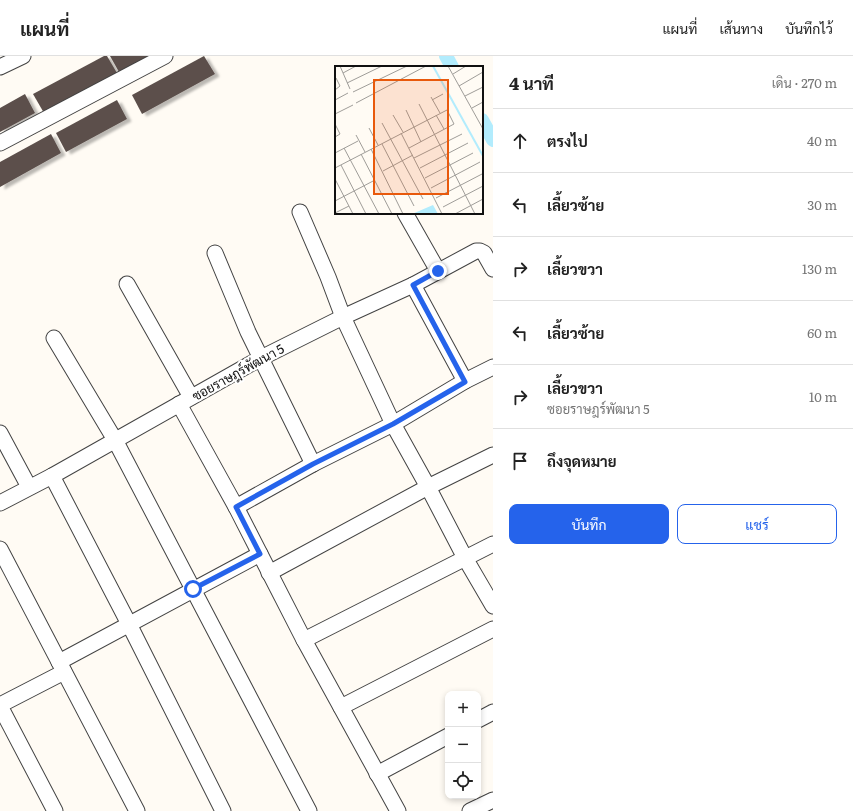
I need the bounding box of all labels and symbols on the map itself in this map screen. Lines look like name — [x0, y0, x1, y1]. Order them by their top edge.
inset map — [335, 66, 483, 214]
route end — [429, 262, 447, 280]
street label: ซอยราษฎร์พัฒนา 5 — [188, 338, 288, 405]
route start — [184, 580, 202, 598]

